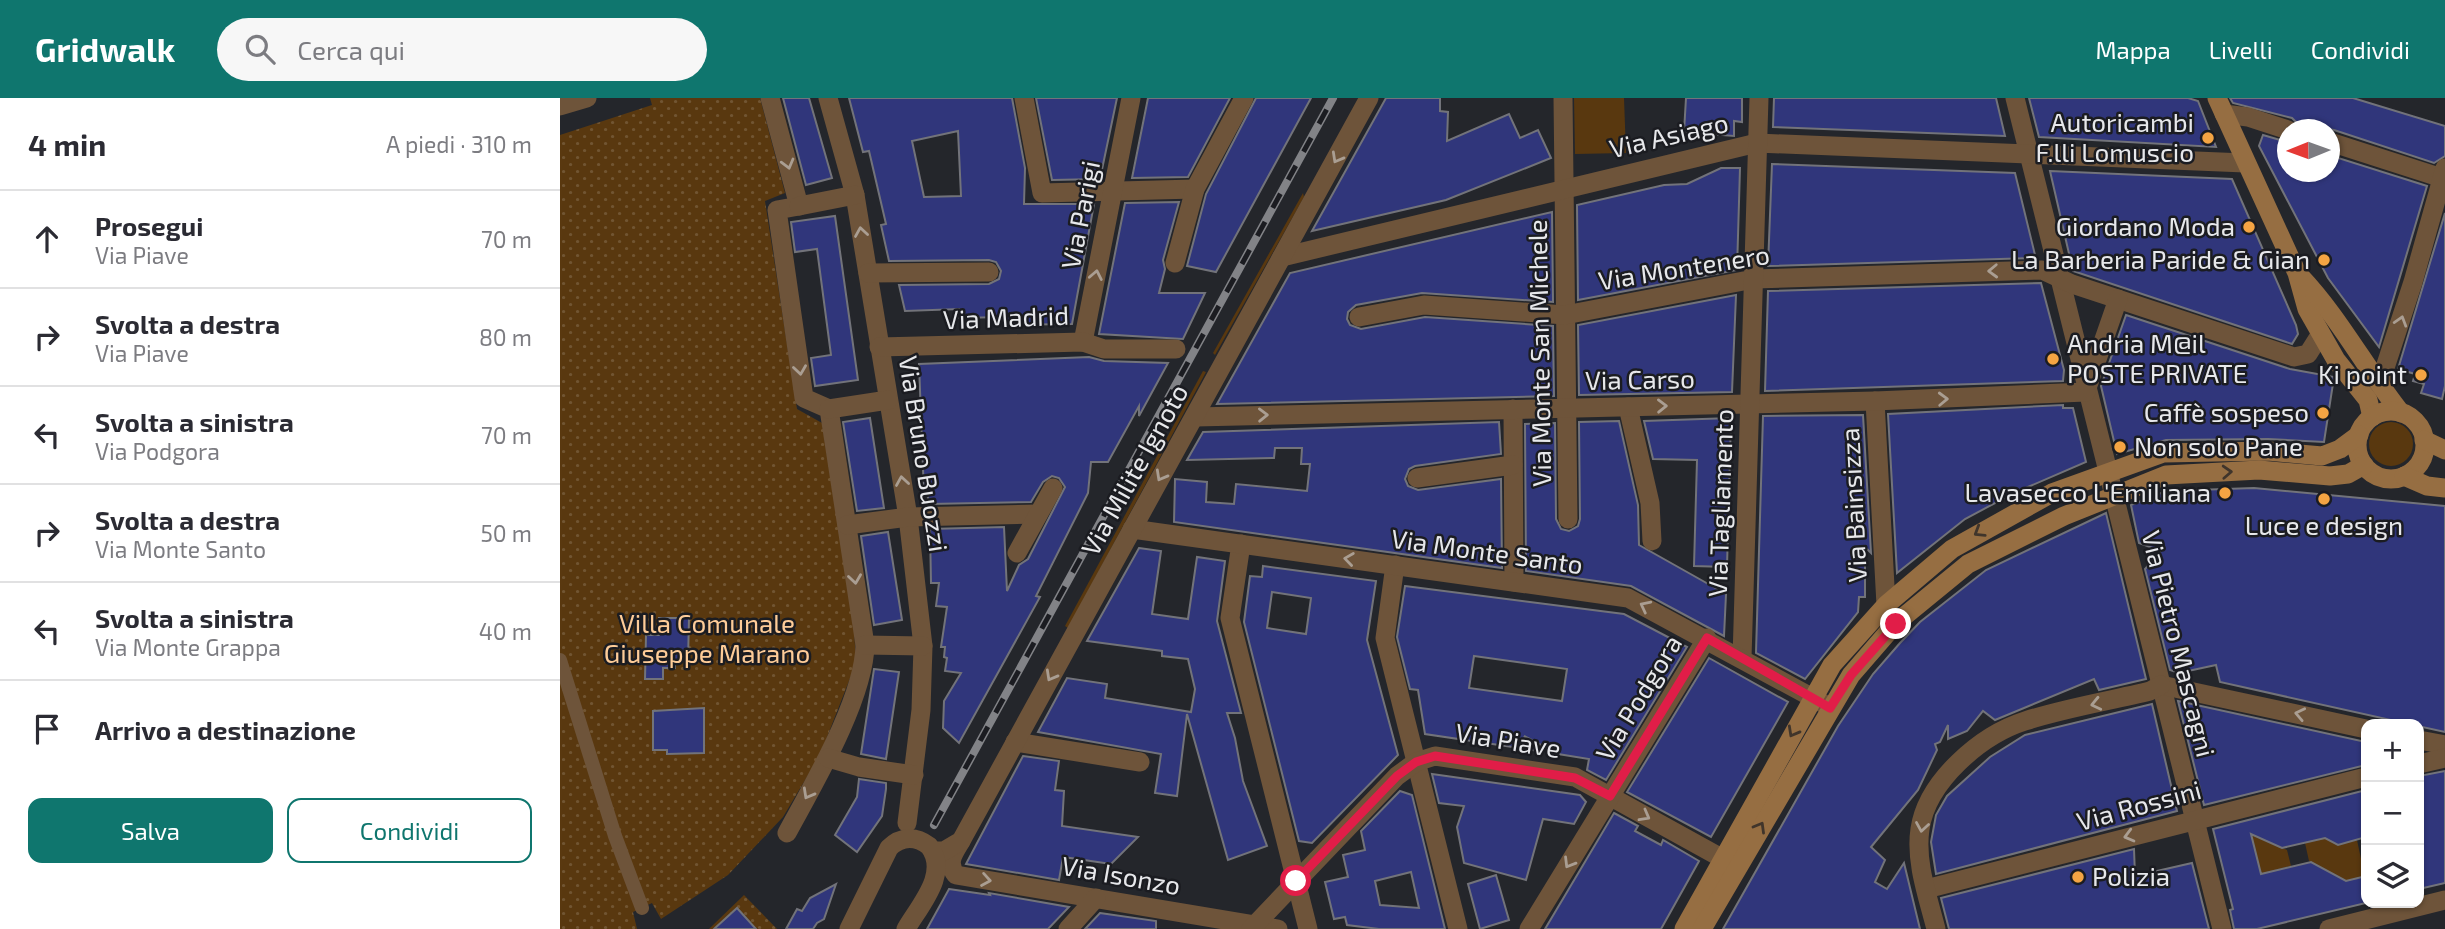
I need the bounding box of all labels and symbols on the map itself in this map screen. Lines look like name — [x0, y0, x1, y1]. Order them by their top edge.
street label: Via Asiago — [1606, 106, 1731, 163]
place label: Autoricambi F.lli Lomuscio — [2036, 106, 2194, 167]
north arrow — [2277, 119, 2340, 182]
marker: Autoricambi F.lli Lomuscio — [2200, 130, 2216, 146]
one-way arrow — [1331, 150, 1345, 163]
one-way arrow — [779, 158, 794, 170]
street label: Via Parigi — [1054, 158, 1105, 272]
place label: Giordano Moda — [2056, 210, 2235, 241]
street label: Via Monte San Michele — [1521, 219, 1556, 487]
marker: Giordano Moda — [2241, 219, 2257, 235]
one-way arrow — [854, 226, 869, 238]
street label: Via Montenero — [1596, 238, 1772, 295]
place label: La Barberia Paride & Gian — [2011, 243, 2310, 274]
marker: La Barberia Paride & Gian — [2316, 252, 2332, 268]
one-way arrow — [1988, 264, 1999, 279]
one-way arrow — [1088, 269, 1103, 281]
street label: Via Madrid — [942, 299, 1070, 334]
one-way arrow — [2393, 315, 2407, 328]
place label: Andria M@il POSTE PRIVATE — [2067, 327, 2247, 388]
marker: Andria M@il POSTE PRIVATE — [2045, 351, 2061, 367]
street label: Via Bruno Buozzi — [894, 354, 955, 554]
place label: Ki point — [2318, 358, 2407, 389]
street label: Via Carso — [1585, 362, 1695, 395]
one-way arrow — [792, 364, 807, 376]
marker: Ki point — [2413, 367, 2429, 383]
street label: Via Milite Ignoto — [1074, 378, 1194, 560]
one-way arrow — [1938, 391, 1949, 406]
place label: Caffè sospeso — [2144, 396, 2309, 427]
one-way arrow — [1657, 398, 1668, 414]
marker: Caffè sospeso — [2315, 405, 2331, 421]
one-way arrow — [1258, 408, 1269, 423]
street label: Via Tagliamento — [1701, 408, 1738, 598]
street label: Via Bainsizza — [1833, 427, 1872, 583]
place label: Non solo Pane — [2134, 430, 2303, 461]
marker: Non solo Pane — [2112, 439, 2128, 455]
one-way arrow — [2221, 464, 2232, 479]
one-way arrow — [1156, 469, 1169, 482]
one-way arrow — [895, 475, 910, 487]
place label: Lavasecco L'Emiliana — [1965, 476, 2211, 507]
marker: Lavasecco L'Emiliana — [2217, 485, 2233, 501]
marker: Luce e design — [2316, 491, 2332, 507]
place label: Luce e design — [2245, 509, 2403, 540]
street label: Via Monte Santo — [1389, 522, 1585, 579]
one-way arrow — [1973, 524, 1986, 537]
street label: Via Pietro Mascagni — [2136, 527, 2223, 760]
one-way arrow — [1343, 552, 1355, 567]
one-way arrow — [847, 573, 862, 585]
one-way arrow — [1640, 601, 1652, 615]
park label: Villa Comunale Giuseppe Marano — [604, 607, 810, 668]
route end — [1880, 608, 1911, 639]
street label: Via Podgora — [1588, 629, 1687, 766]
one-way arrow — [1046, 668, 1059, 681]
one-way arrow — [2090, 696, 2102, 710]
one-way arrow — [2294, 708, 2306, 723]
street label: Via Piave — [1453, 716, 1563, 763]
one-way arrow — [1788, 725, 1801, 737]
street label: Via Rossini — [2073, 773, 2204, 836]
one-way arrow — [803, 787, 816, 799]
one-way arrow — [1638, 808, 1651, 821]
one-way arrow — [1915, 821, 1930, 833]
one-way arrow — [1752, 822, 1765, 835]
one-way arrow — [2123, 828, 2135, 842]
street label: Via Isonzo — [1059, 849, 1183, 900]
one-way arrow — [1564, 856, 1577, 869]
place label: Polizia — [2092, 860, 2170, 891]
route start — [1280, 865, 1311, 896]
marker: Polizia — [2070, 869, 2086, 885]
one-way arrow — [980, 872, 991, 887]

